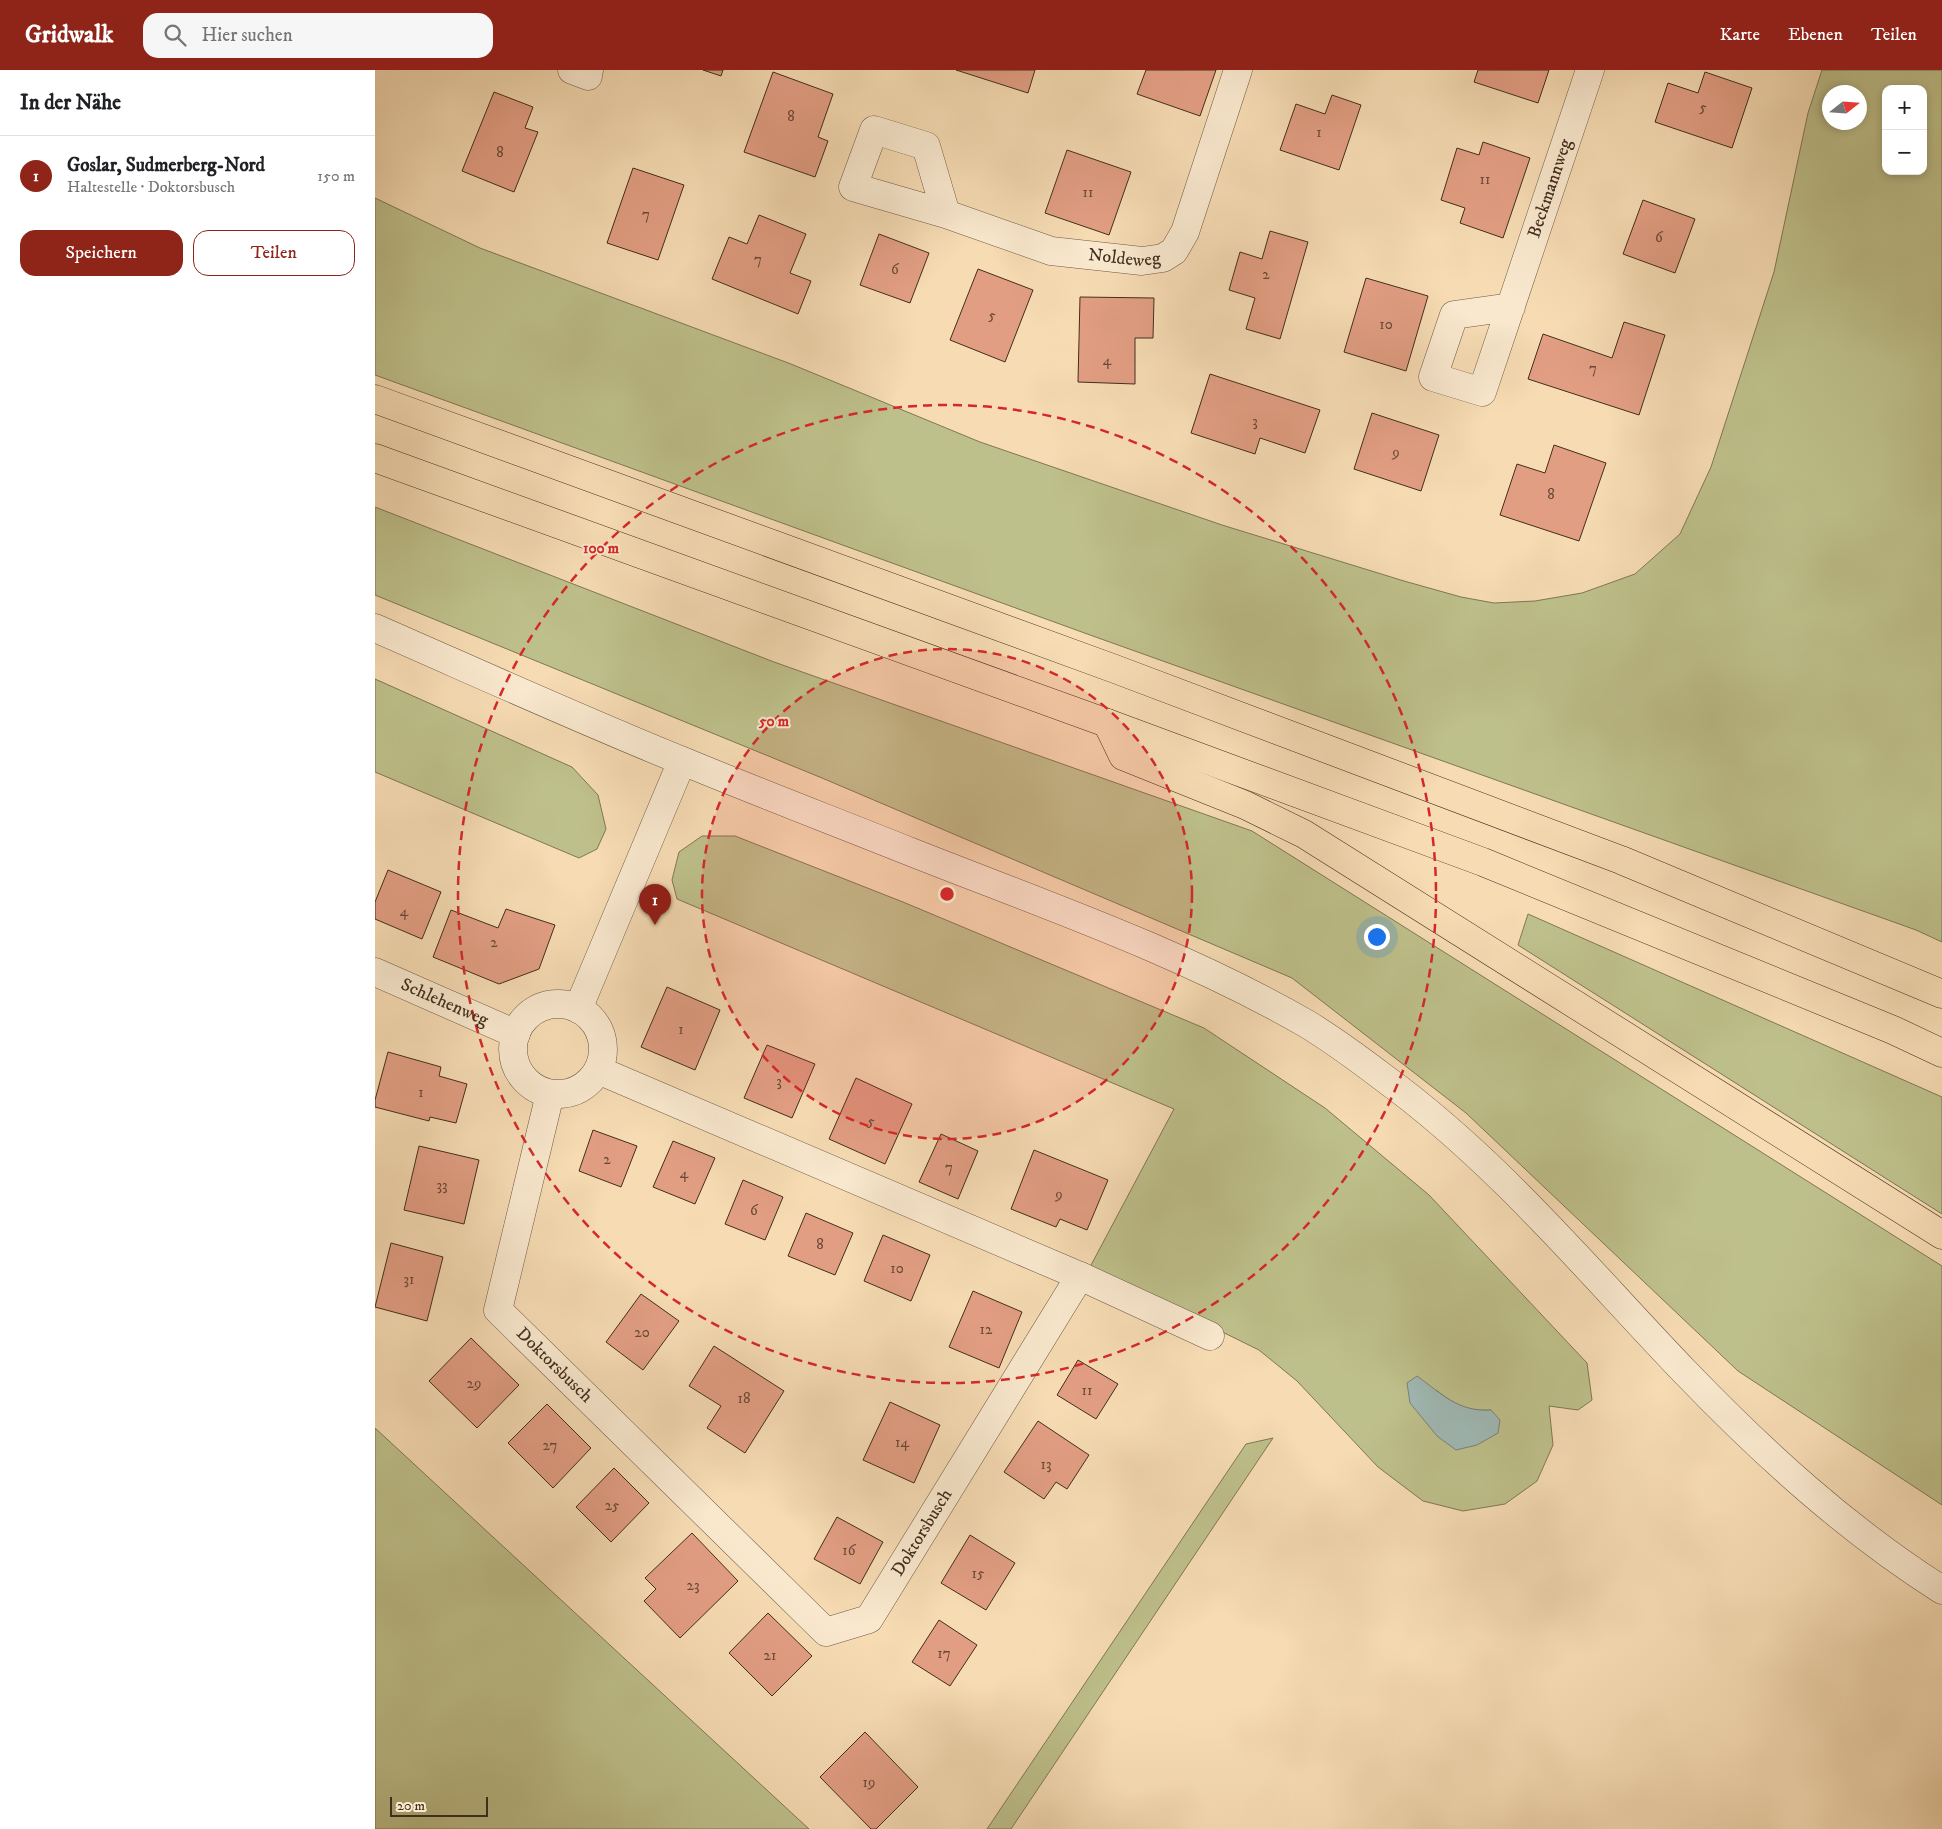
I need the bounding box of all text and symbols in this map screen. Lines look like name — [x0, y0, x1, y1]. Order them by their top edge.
search box — [143, 13, 493, 58]
text: Gridwalk — [25, 20, 113, 50]
icon: search — [161, 21, 189, 49]
text: Hier suchen — [201, 24, 293, 47]
text: Karte — [1720, 24, 1760, 46]
text: Ebenen — [1788, 24, 1843, 46]
text: Teilen — [1871, 24, 1917, 46]
north arrow — [1822, 85, 1867, 130]
map controls — [1882, 85, 1927, 175]
button: + — [1882, 85, 1927, 130]
text: In der Nähe — [20, 90, 121, 116]
house number: 5 — [1699, 98, 1707, 117]
house number: 8 — [787, 107, 795, 126]
house number: 1 — [1316, 123, 1322, 142]
button: − — [1882, 130, 1927, 175]
street label: Beckmannweg — [1523, 136, 1577, 241]
house number: 8 — [496, 143, 504, 162]
text: Goslar, Sudmerberg-Nord — [67, 154, 265, 177]
text: 1 — [33, 166, 39, 186]
text: 150 m — [317, 166, 355, 186]
house number: 11 — [1479, 170, 1491, 189]
text: Haltestelle · Doktorsbusch — [67, 177, 235, 197]
house number: 11 — [1082, 183, 1094, 202]
house number: 7 — [642, 205, 650, 224]
house number: 6 — [1655, 228, 1664, 247]
button: Speichern — [20, 230, 183, 276]
button: Teilen — [193, 230, 355, 276]
street label: Noldeweg — [1087, 244, 1162, 272]
house number: 7 — [754, 250, 762, 269]
house number: 6 — [891, 260, 900, 279]
house number: 2 — [1262, 265, 1270, 284]
house number: 5 — [988, 306, 996, 325]
house number: 10 — [1379, 315, 1393, 334]
house number: 4 — [1103, 351, 1112, 370]
house number: 7 — [1589, 359, 1597, 378]
house number: 3 — [1252, 412, 1258, 431]
house number: 9 — [1391, 443, 1400, 462]
house number: 8 — [1547, 485, 1555, 504]
text: 100 m — [583, 539, 620, 558]
text: 50 m — [758, 712, 790, 731]
pin: 1 — [639, 884, 671, 925]
centre of rings — [938, 885, 956, 903]
house number: 4 — [400, 902, 409, 921]
your location — [1364, 924, 1390, 950]
house number: 2 — [490, 933, 498, 952]
street label: Schlehenweg — [397, 974, 492, 1032]
house number: 1 — [678, 1020, 684, 1039]
house number: 3 — [776, 1072, 782, 1091]
house number: 1 — [418, 1083, 424, 1102]
house number: 5 — [867, 1112, 875, 1131]
house number: 2 — [603, 1150, 611, 1169]
house number: 7 — [945, 1158, 953, 1177]
house number: 4 — [680, 1164, 689, 1183]
house number: 33 — [436, 1176, 448, 1195]
house number: 9 — [1054, 1185, 1063, 1204]
house number: 6 — [750, 1201, 759, 1220]
house number: 8 — [816, 1235, 824, 1254]
house number: 10 — [890, 1259, 904, 1278]
house number: 31 — [403, 1270, 415, 1289]
house number: 12 — [980, 1320, 993, 1339]
street label: Doktorsbusch — [511, 1323, 598, 1408]
house number: 20 — [634, 1323, 650, 1342]
house number: 29 — [467, 1374, 481, 1393]
house number: 11 — [1081, 1381, 1093, 1400]
house number: 18 — [737, 1389, 751, 1408]
house number: 14 — [895, 1433, 909, 1452]
house number: 27 — [543, 1436, 558, 1455]
house number: 13 — [1040, 1455, 1052, 1474]
street label: Doktorsbusch — [887, 1485, 958, 1580]
house number: 25 — [605, 1496, 620, 1515]
house number: 16 — [842, 1541, 857, 1560]
house number: 15 — [972, 1564, 985, 1583]
house number: 23 — [687, 1576, 699, 1595]
house number: 17 — [937, 1644, 951, 1663]
house number: 21 — [764, 1646, 776, 1665]
house number: 19 — [863, 1773, 875, 1792]
scale bar — [390, 1794, 487, 1817]
text: 20 m — [397, 1797, 425, 1815]

